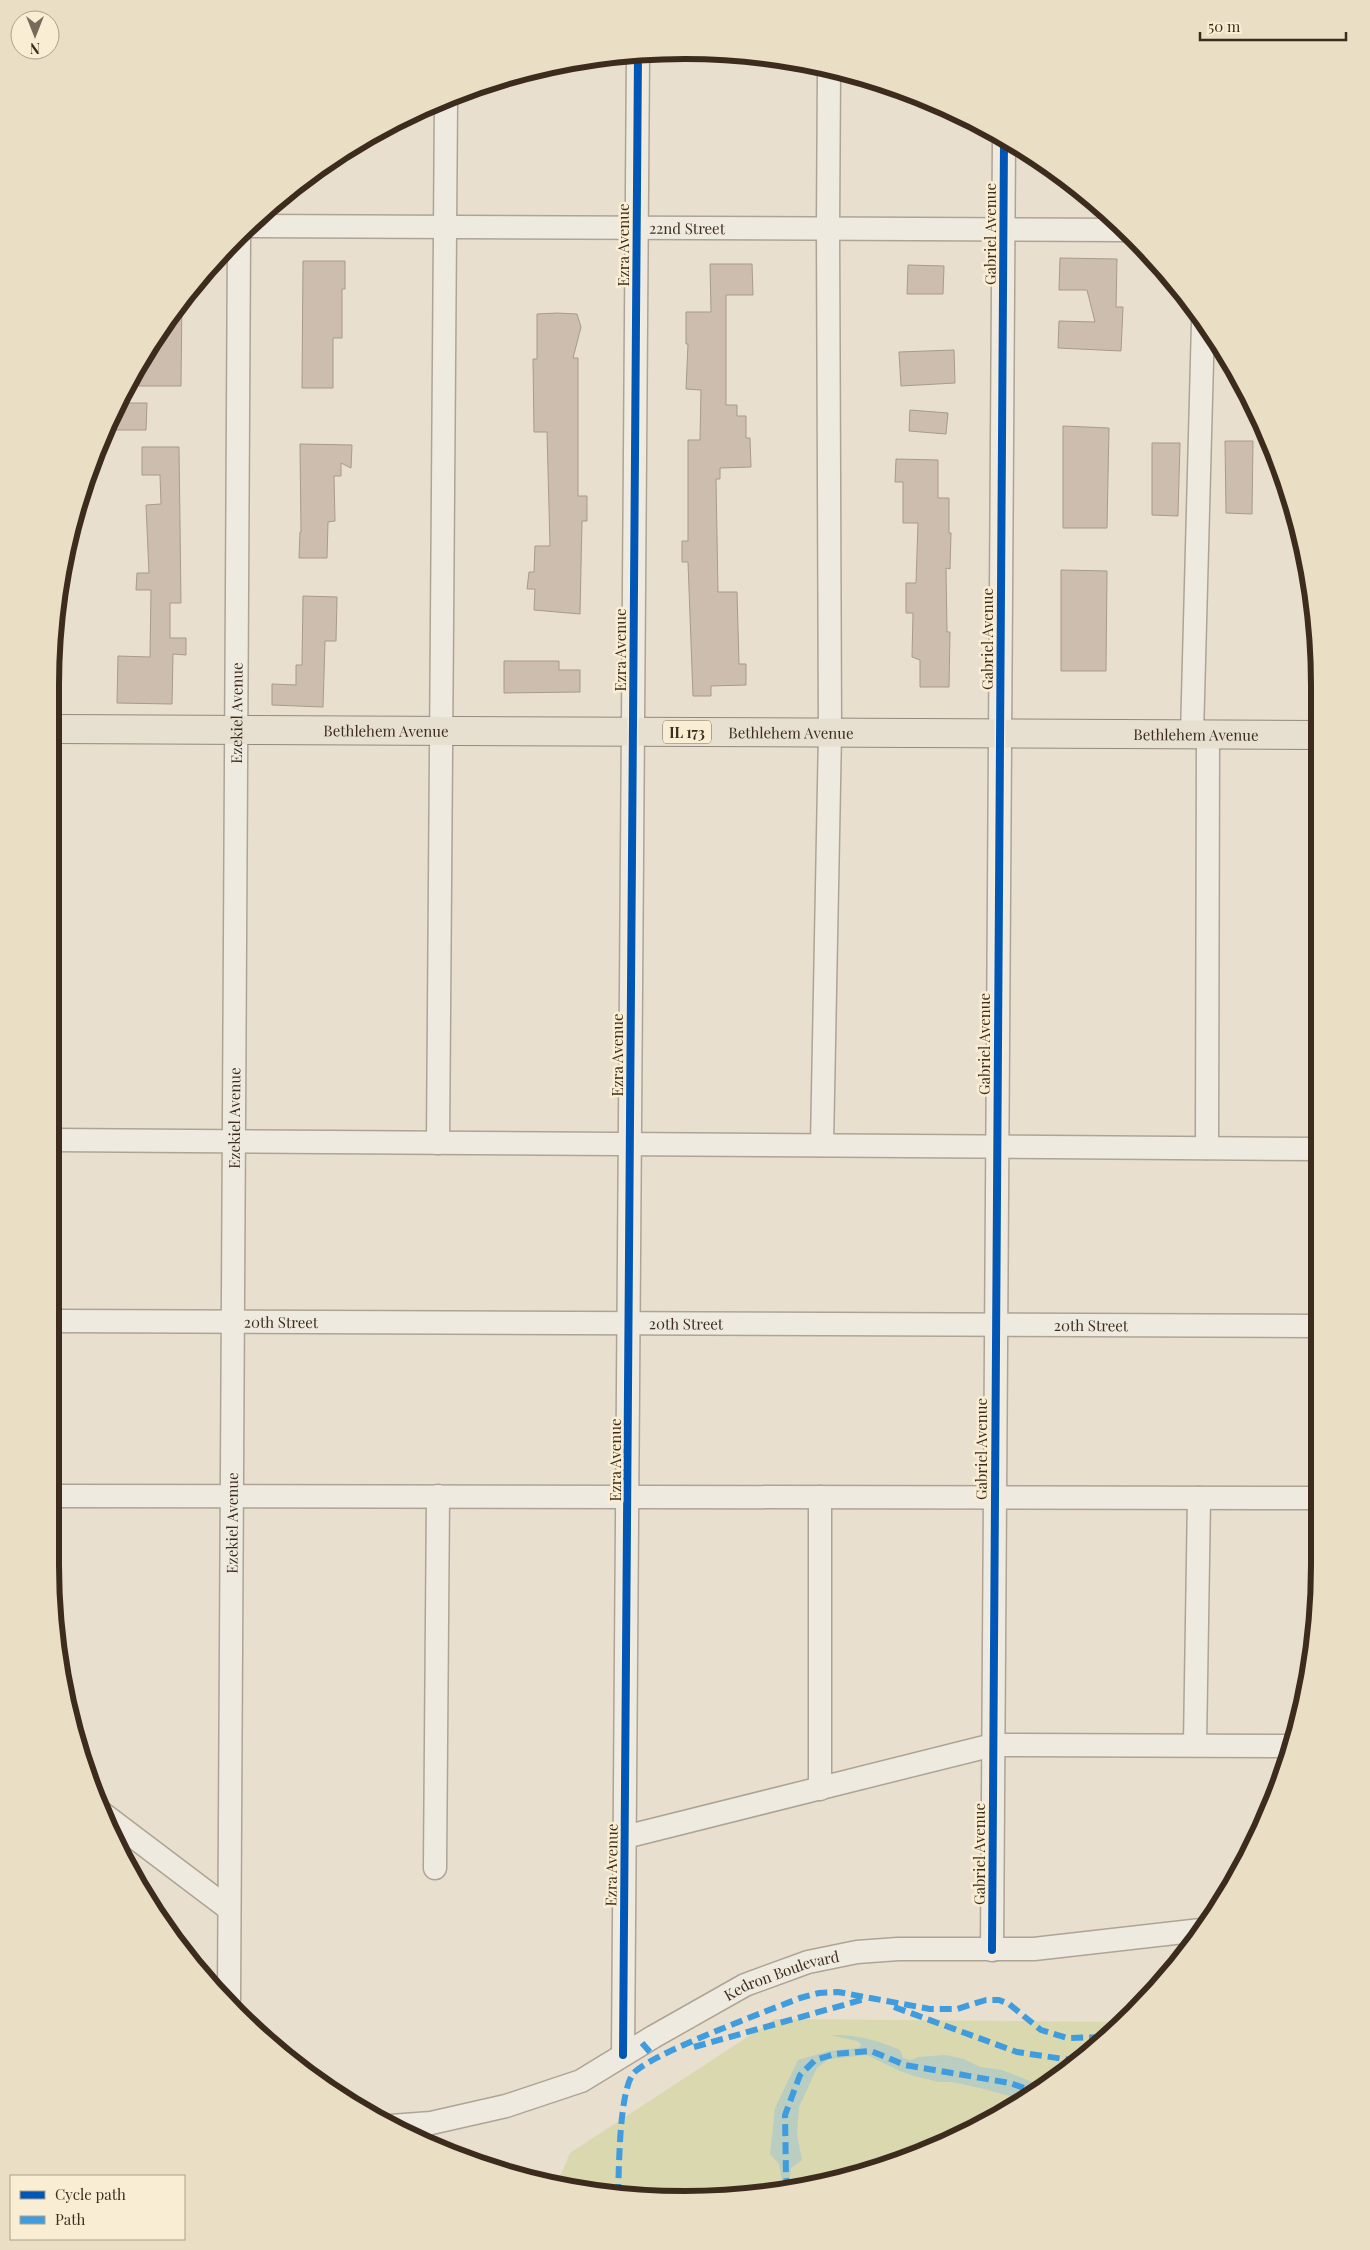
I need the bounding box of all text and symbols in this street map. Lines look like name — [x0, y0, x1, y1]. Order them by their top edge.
north arrow — [10, 10, 60, 60]
scale bar — [1200, 10, 1346, 42]
text: 50 m — [1208, 16, 1241, 36]
text: N — [30, 39, 40, 58]
street label: Gabriel Avenue — [980, 183, 1000, 285]
street label: Ezra Avenue — [613, 204, 633, 286]
street label: 22nd Street — [649, 218, 726, 238]
street label: Gabriel Avenue — [977, 588, 997, 690]
street label: Ezra Avenue — [610, 609, 630, 691]
street label: Ezekiel Avenue — [226, 662, 247, 764]
street label: Bethlehem Avenue — [323, 720, 449, 741]
road number: IL 173 — [663, 720, 711, 744]
street label: Bethlehem Avenue — [728, 722, 854, 743]
street label: Bethlehem Avenue — [1133, 724, 1259, 745]
street label: Gabriel Avenue — [974, 993, 994, 1095]
street label: Ezra Avenue — [607, 1014, 627, 1096]
street label: Ezekiel Avenue — [224, 1067, 244, 1169]
street label: 20th Street — [244, 1312, 319, 1332]
street label: 20th Street — [649, 1313, 724, 1334]
street label: 20th Street — [1054, 1315, 1129, 1335]
street label: Gabriel Avenue — [971, 1398, 991, 1500]
street label: Ezra Avenue — [605, 1419, 625, 1501]
street label: Ezekiel Avenue — [221, 1472, 242, 1574]
street label: Gabriel Avenue — [969, 1803, 989, 1905]
street label: Ezra Avenue — [600, 1823, 622, 1907]
street label: Kedron Boulevard — [720, 1946, 841, 2005]
legend — [10, 2175, 185, 2240]
text: Cycle path — [55, 2184, 126, 2204]
text: Path — [55, 2209, 85, 2229]

